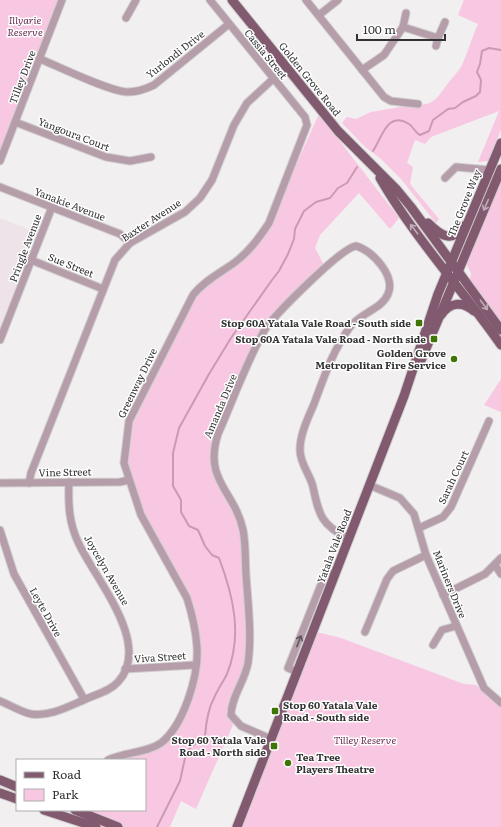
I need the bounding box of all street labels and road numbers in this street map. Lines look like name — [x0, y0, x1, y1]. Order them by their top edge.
street label: Cassia Street — [242, 25, 291, 82]
street label: Yurlondi Drive — [142, 26, 207, 81]
street label: Golden Grove Road — [276, 39, 345, 119]
street label: Tilley Drive — [4, 48, 39, 106]
street label: Yangoura Court — [36, 113, 112, 154]
street label: The Grove Way — [443, 167, 484, 239]
street label: Yanakie Avenue — [32, 183, 108, 224]
street label: Baxter Avenue — [118, 195, 184, 245]
street label: Pringle Avenue — [5, 212, 44, 284]
street label: Sue Street — [46, 249, 96, 280]
street label: Greenway Drive — [113, 345, 160, 420]
street label: Amanda Drive — [199, 371, 240, 440]
street label: Sarah Court — [434, 447, 472, 506]
street label: Vine Street — [38, 464, 92, 479]
street label: Yatala Vale Road — [313, 507, 355, 585]
street label: Joycelyn Avenue — [81, 532, 134, 608]
street label: Mariners Drive — [430, 547, 471, 620]
street label: Leyte Drive — [27, 584, 66, 639]
street label: Viva Street — [133, 647, 186, 666]

